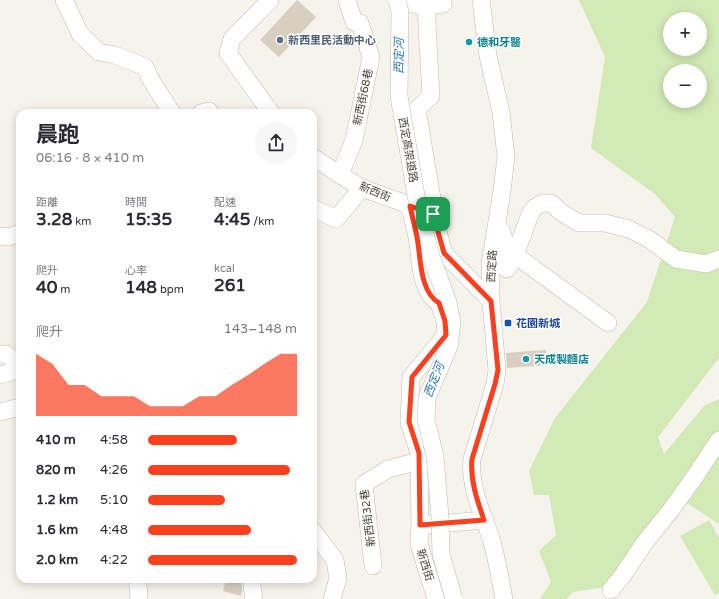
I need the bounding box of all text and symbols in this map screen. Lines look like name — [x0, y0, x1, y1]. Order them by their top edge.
map controls — [663, 12, 707, 108]
button: + — [663, 12, 707, 56]
place label: 新西里民活動中心 — [288, 34, 376, 47]
marker: 新西里民活動中心 — [275, 35, 285, 45]
water label: 西定河 — [392, 36, 406, 74]
place label: 德和牙醫 — [477, 36, 521, 49]
marker: 德和牙醫 — [464, 37, 474, 47]
button: − — [663, 64, 707, 108]
street label: 新西街68巷 — [351, 67, 375, 127]
street label: 西定高架道路 — [396, 116, 420, 184]
text: 晨跑 — [36, 122, 80, 148]
button: share — [255, 122, 297, 164]
text: 06:16 · 8 × 410 m — [36, 150, 144, 166]
street label: 新西街 — [357, 180, 393, 204]
text: 距離 — [36, 196, 58, 209]
text: 時間 — [125, 196, 147, 209]
text: 配速 — [214, 196, 236, 209]
pin — [416, 197, 450, 231]
icon: arrive — [422, 203, 444, 225]
text: 3.28 — [36, 209, 72, 230]
text: 15:35 — [125, 209, 172, 230]
text: 4:45 — [214, 209, 250, 230]
text: km — [72, 215, 91, 228]
text: /km — [250, 215, 274, 228]
street label: 西定路 — [485, 249, 499, 283]
text: kcal — [214, 262, 235, 275]
text: 爬升 — [36, 264, 58, 277]
text: 心率 — [125, 264, 147, 277]
text: 261 — [214, 275, 246, 296]
text: 40 — [36, 277, 57, 298]
text: 148 — [125, 277, 157, 298]
text: m — [57, 283, 70, 296]
text: bpm — [157, 283, 184, 296]
place label: 花園新城 — [516, 317, 561, 330]
marker: 花園新城 — [503, 318, 513, 328]
text: 143–148 m — [224, 321, 297, 337]
text: 爬升 — [36, 324, 62, 340]
place label: 天成製麵店 — [534, 353, 589, 366]
marker: 天成製麵店 — [521, 354, 531, 364]
water label: 西定河 — [421, 359, 448, 399]
text: 410 m — [36, 432, 76, 448]
text: 4:58 — [100, 432, 128, 448]
text: 820 m — [36, 462, 76, 478]
text: 4:26 — [100, 462, 128, 478]
street label: 新西街32巷 — [358, 489, 378, 547]
text: 1.2 km — [36, 492, 78, 508]
text: 5:10 — [100, 492, 128, 508]
text: 1.6 km — [36, 522, 78, 538]
text: 4:48 — [100, 522, 128, 538]
street label: 新西街 — [414, 547, 436, 583]
text: 2.0 km — [36, 552, 78, 568]
text: 4:22 — [100, 552, 128, 568]

